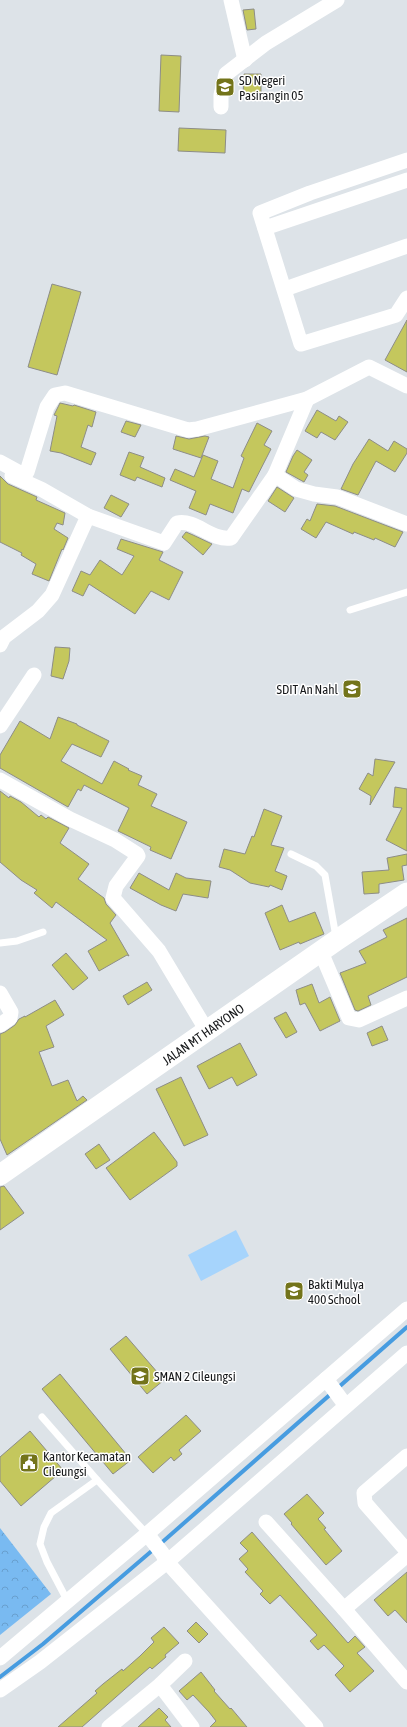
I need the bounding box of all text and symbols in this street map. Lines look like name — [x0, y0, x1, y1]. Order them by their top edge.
place label: SD Negeri Pasirangin 05 — [239, 73, 304, 103]
school or university icon: SD Negeri Pasirangin 05 — [214, 76, 236, 98]
school or university icon: SDIT An Nahl — [341, 678, 363, 700]
place label: SDIT An Nahl — [277, 682, 339, 697]
street label: JALAN MT HARYONO — [160, 1000, 247, 1068]
place label: Bakti Mulya 400 School — [308, 1277, 364, 1307]
school or university icon: Bakti Mulya 400 School — [283, 1280, 305, 1302]
school or university icon: SMAN 2 Cileungsi — [129, 1365, 151, 1387]
place label: SMAN 2 Cileungsi — [154, 1369, 236, 1384]
place label: Kantor Kecamatan Cileungsi — [43, 1449, 131, 1479]
public building icon: Kantor Kecamatan Cileungsi — [18, 1452, 40, 1474]

